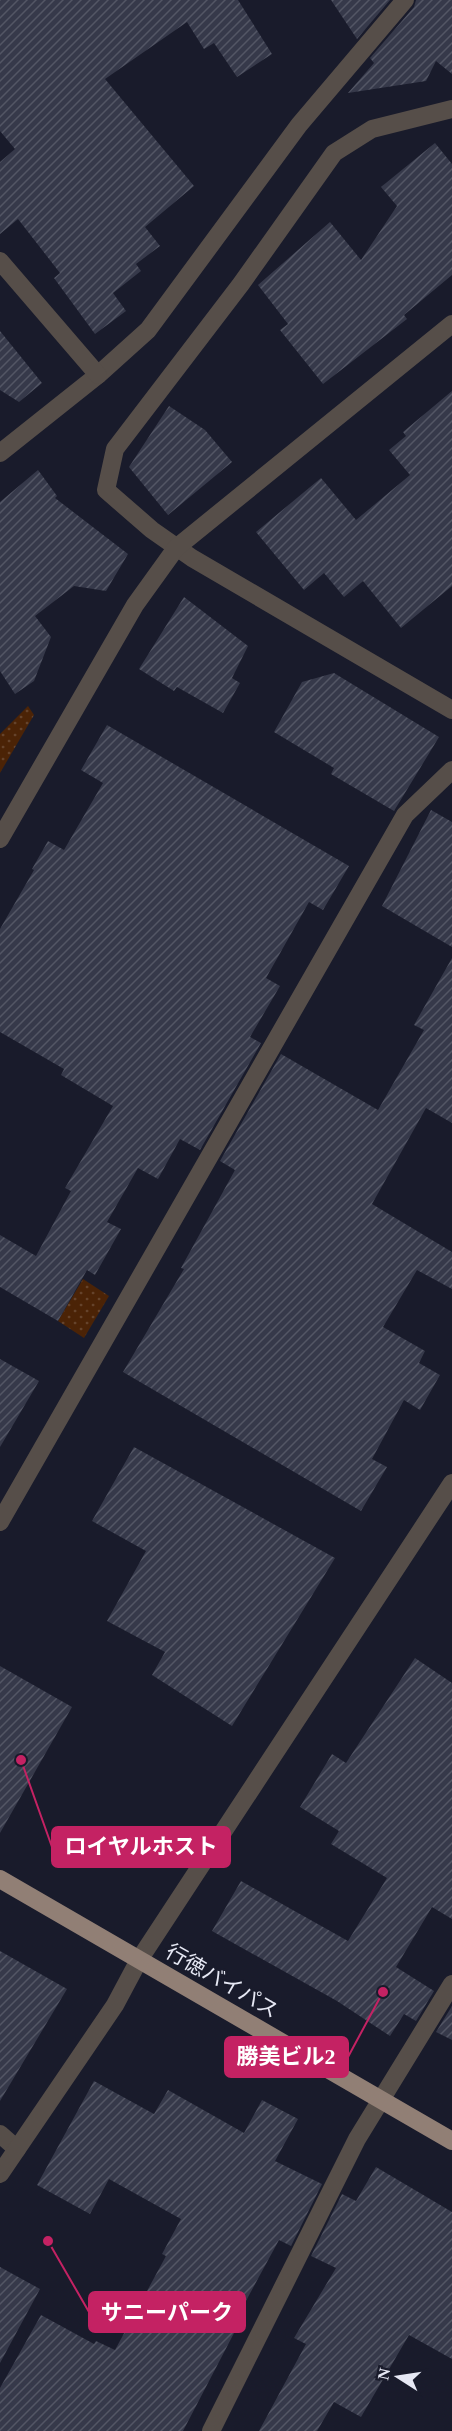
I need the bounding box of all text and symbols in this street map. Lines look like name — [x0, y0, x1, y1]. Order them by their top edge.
callout: ロイヤルホスト — [52, 1827, 230, 1867]
text: ロイヤルホスト — [64, 1834, 218, 1859]
street label: 行徳バイパス — [162, 1939, 282, 2023]
callout: 勝美ビル2 — [225, 2037, 348, 2077]
text: 勝美ビル2 — [236, 2044, 336, 2069]
callout: サニーパーク — [89, 2292, 245, 2332]
text: サニーパーク — [101, 2300, 233, 2325]
north arrow — [368, 2347, 428, 2407]
text: N — [374, 2366, 393, 2381]

